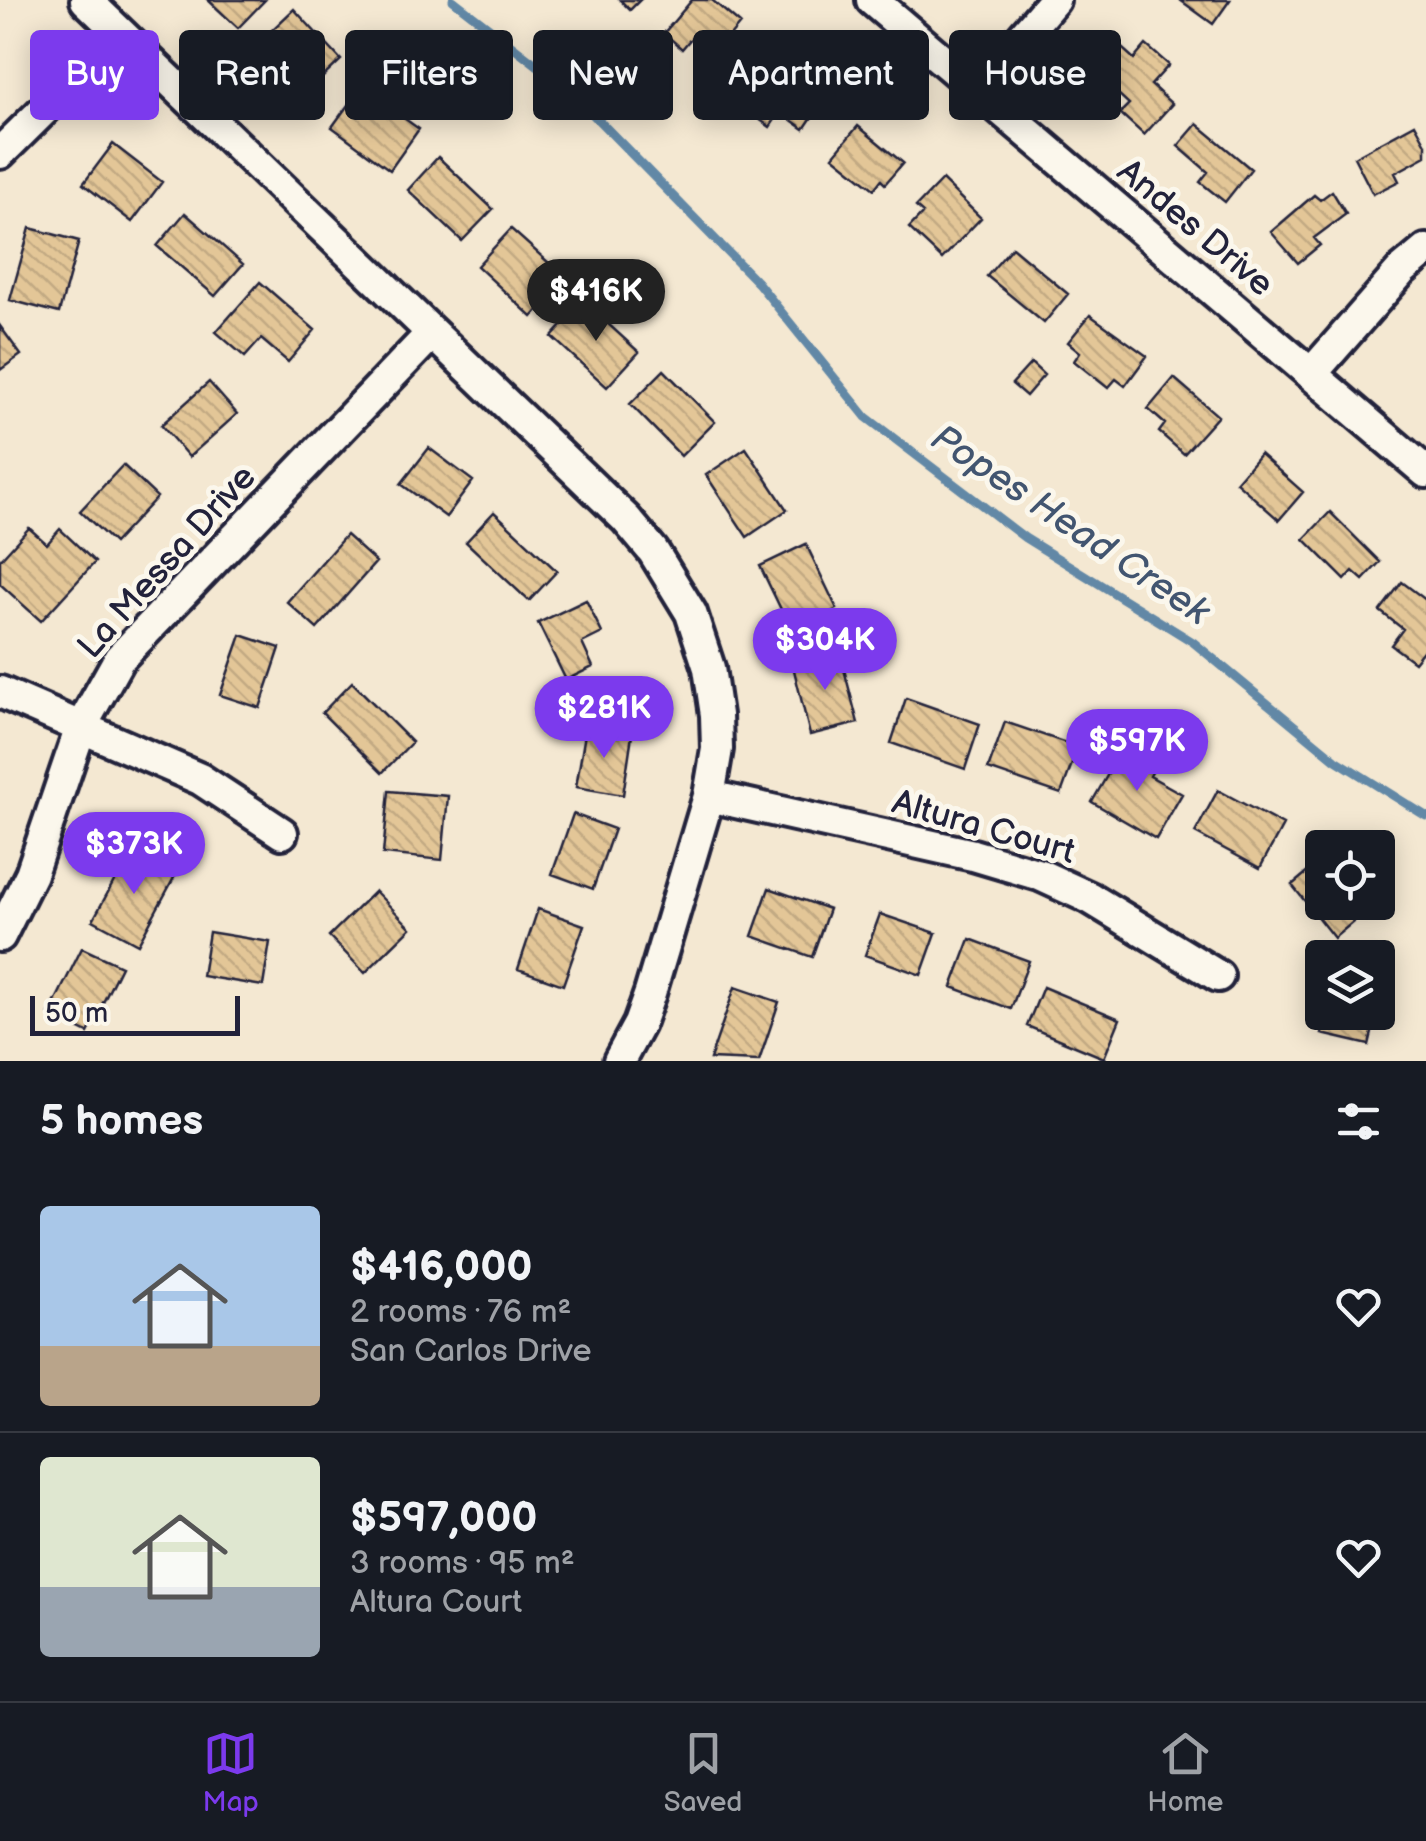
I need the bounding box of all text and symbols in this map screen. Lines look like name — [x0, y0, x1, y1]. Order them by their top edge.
chip: Buy — [30, 30, 159, 120]
chip: Rent — [179, 30, 325, 120]
chip: Filters — [345, 30, 513, 120]
chip: New — [533, 30, 673, 120]
chip: Apartment — [693, 30, 929, 120]
chip: House — [949, 30, 1121, 120]
street label: Andes Drive — [1108, 150, 1282, 306]
pin: $416K — [526, 259, 666, 344]
text: $416K — [549, 272, 643, 311]
water label: Popes Head Creek — [922, 415, 1219, 636]
street label: La Messa Drive — [69, 456, 265, 668]
pin: $304K — [755, 608, 895, 693]
text: $304K — [775, 621, 875, 660]
pin: $281K — [534, 676, 674, 761]
text: $281K — [557, 689, 651, 728]
pin: $597K — [1067, 709, 1207, 794]
text: $597K — [1088, 722, 1186, 761]
street label: Altura Court — [887, 781, 1080, 874]
pin: $373K — [64, 812, 204, 897]
text: $373K — [85, 825, 183, 864]
map controls — [1305, 830, 1395, 1030]
button: locate — [1305, 830, 1395, 920]
button: layers — [1305, 940, 1395, 1030]
scale bar — [30, 991, 240, 1036]
text: 50 m — [45, 997, 108, 1030]
icon: filters — [1331, 1094, 1386, 1149]
text: 5 homes — [40, 1096, 203, 1147]
text: $416,000 — [350, 1242, 533, 1293]
icon: home — [120, 1246, 240, 1366]
icon: heart — [1331, 1279, 1386, 1334]
text: 2 rooms · 76 m² — [350, 1293, 571, 1332]
text: San Carlos Drive — [350, 1332, 591, 1371]
text: $597,000 — [350, 1493, 538, 1544]
icon: home — [120, 1497, 240, 1617]
icon: heart — [1331, 1530, 1386, 1585]
text: 3 rooms · 95 m² — [350, 1544, 575, 1583]
text: Altura Court — [350, 1583, 522, 1622]
tab: Map — [203, 1726, 259, 1819]
tab: Saved — [664, 1726, 742, 1819]
tab: Home — [1147, 1726, 1223, 1819]

